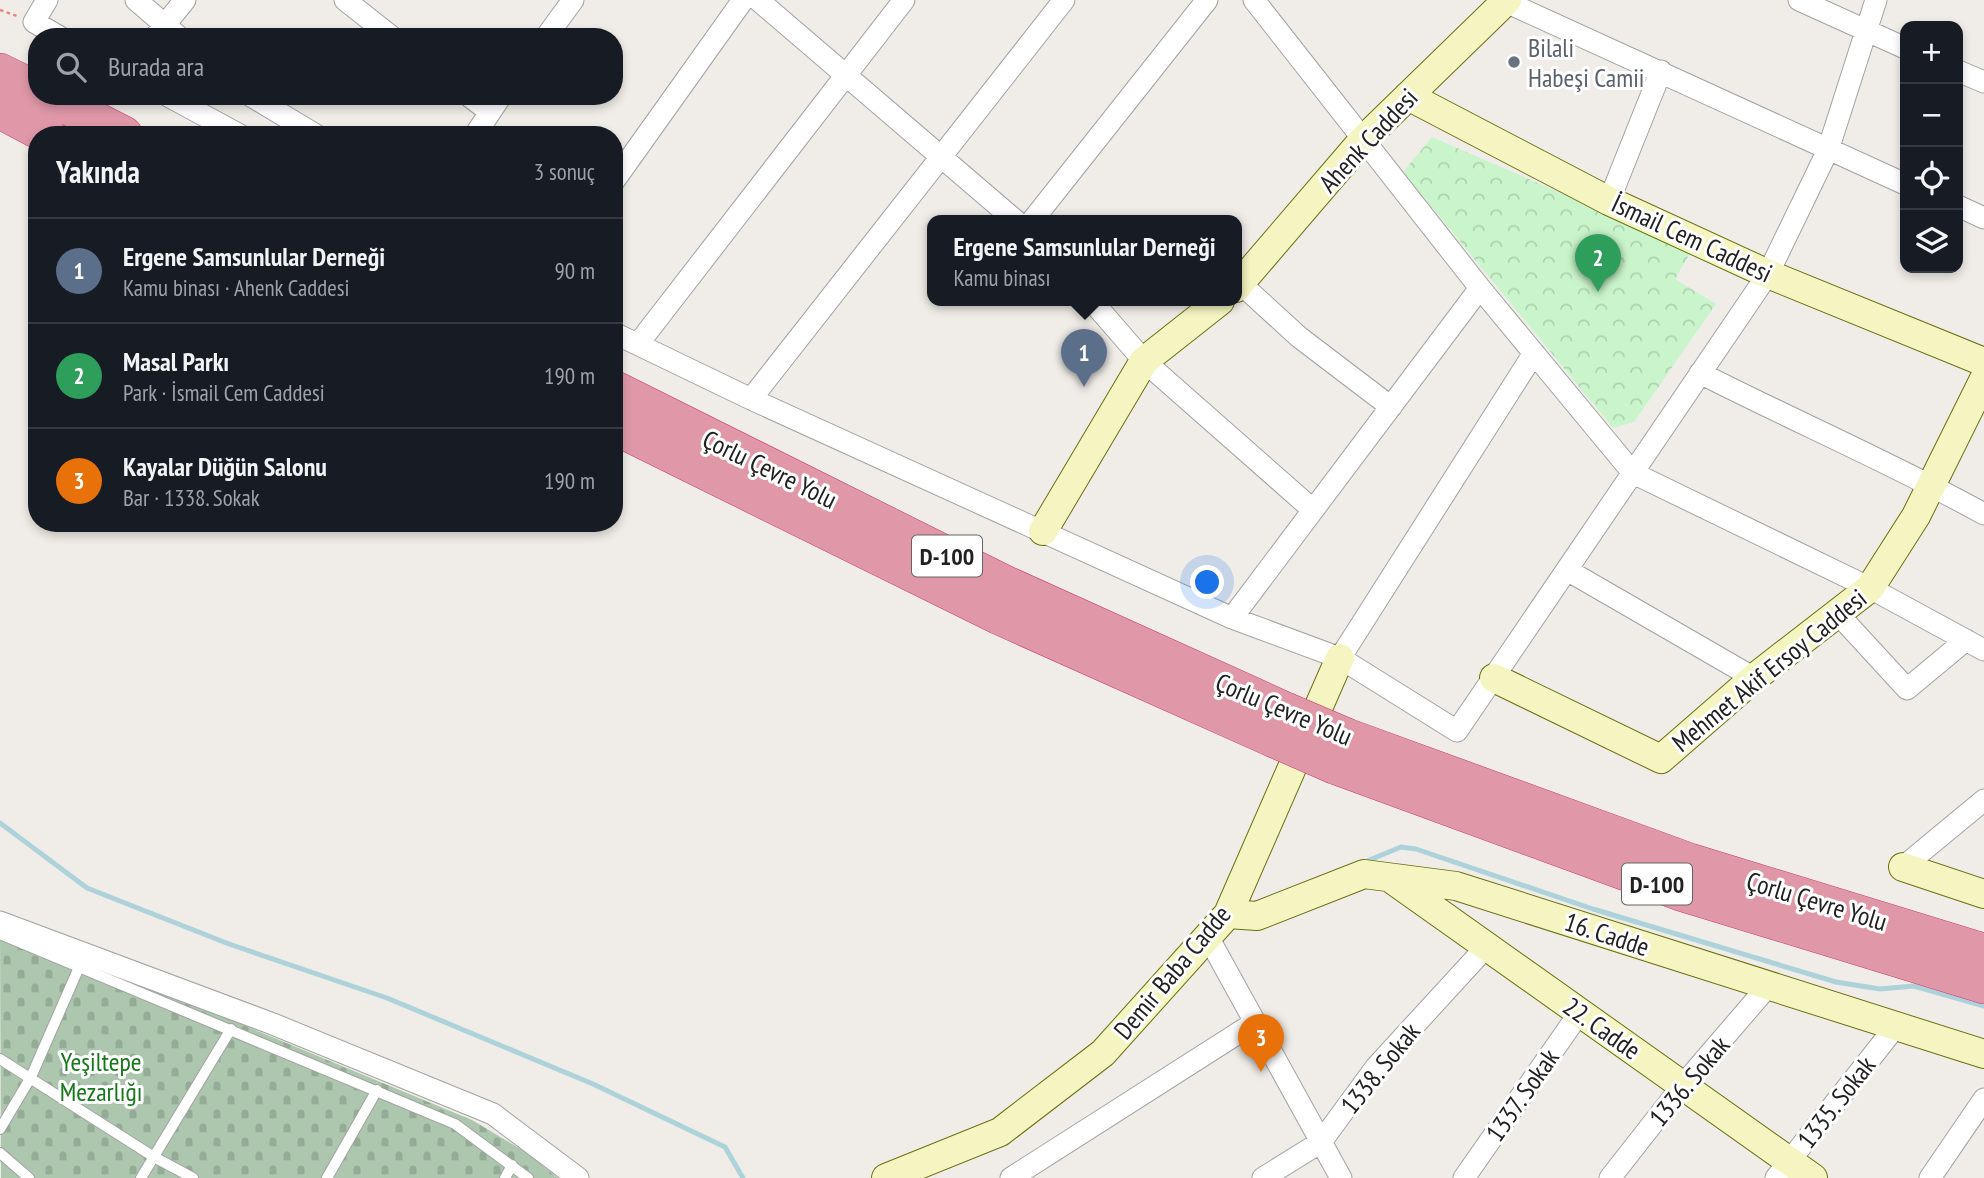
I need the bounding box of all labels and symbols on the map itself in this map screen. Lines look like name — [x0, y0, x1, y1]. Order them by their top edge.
place label: Bilali Habeşi Camii — [1528, 31, 1644, 94]
marker: Bilali Habeşi Camii — [1506, 54, 1522, 70]
street label: Ahenk Caddesi — [1311, 81, 1425, 199]
street label: İsmail Cem Caddesi — [1606, 186, 1778, 290]
pin: 2 — [1575, 234, 1621, 292]
pin: 1 — [1061, 329, 1107, 387]
street label: Çorlu Çevre Yolu — [697, 422, 843, 516]
road number: D-100 — [912, 536, 982, 576]
your location — [1190, 565, 1224, 599]
street label: Mehmet Akif Ersoy Caddesi — [1665, 581, 1873, 759]
street label: Çorlu Çevre Yolu — [1211, 665, 1357, 753]
road number: D-100 — [1622, 864, 1692, 904]
street label: Çorlu Çevre Yolu — [1743, 864, 1891, 938]
street label: Demir Baba Cadde — [1106, 898, 1238, 1046]
street label: 16. Cadde — [1561, 905, 1653, 963]
street label: 22. Cadde — [1557, 990, 1647, 1066]
pin: 3 — [1238, 1014, 1284, 1072]
street label: 1338. Sokak — [1333, 1016, 1427, 1120]
street label: 1336. Sokak — [1642, 1029, 1736, 1133]
street label: 1337. Sokak — [1478, 1042, 1566, 1148]
park label: Yeşiltepe Mezarlığı — [60, 1045, 142, 1108]
street label: 1335. Sokak — [1790, 1049, 1882, 1155]

